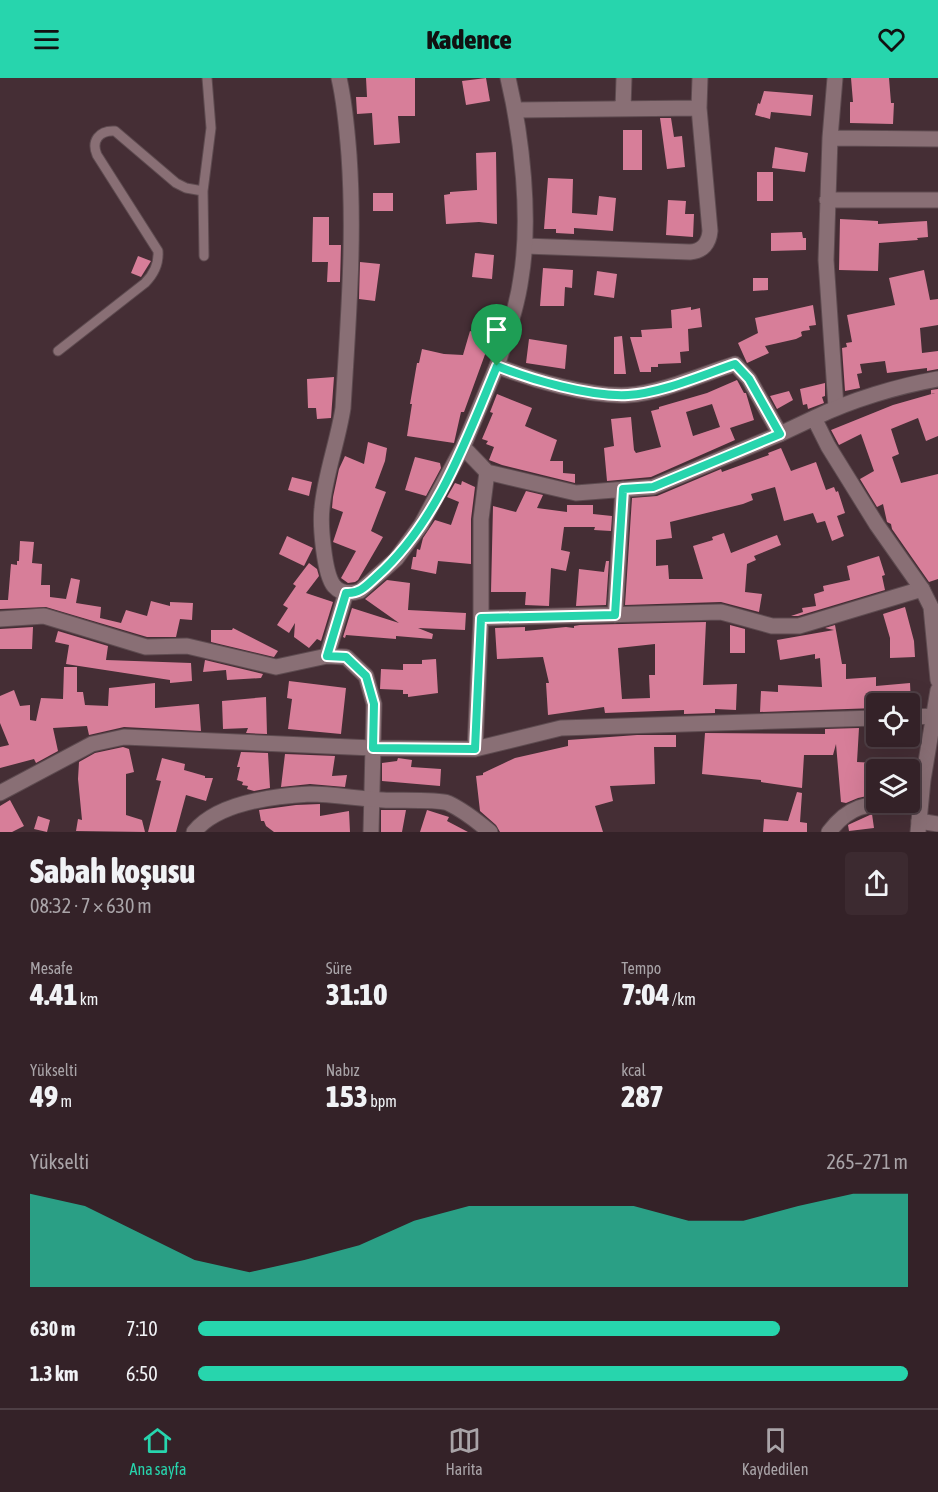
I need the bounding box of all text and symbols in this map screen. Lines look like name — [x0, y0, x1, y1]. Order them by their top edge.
icon: menu — [30, 23, 63, 56]
icon: heart — [875, 23, 908, 56]
text: Kadence — [426, 24, 512, 55]
pin — [471, 304, 522, 366]
icon: arrive — [480, 313, 513, 346]
map controls — [866, 693, 920, 813]
button: locate — [866, 693, 920, 747]
button: layers — [866, 759, 920, 813]
text: Sabah koşusu — [30, 852, 195, 890]
button: share — [845, 852, 908, 915]
text: 08:32 · 7 × 630 m — [30, 894, 152, 917]
text: Mesafe — [30, 959, 73, 977]
text: Süre — [326, 959, 352, 977]
text: Tempo — [621, 959, 661, 977]
text: 4.41 — [30, 977, 78, 1011]
text: 31:10 — [326, 977, 387, 1011]
text: 7:04 — [621, 977, 670, 1011]
text: km — [78, 990, 98, 1008]
text: /km — [670, 990, 696, 1008]
text: Yükselti — [30, 1061, 77, 1079]
text: Nabız — [326, 1061, 360, 1079]
text: kcal — [621, 1061, 646, 1079]
text: 49 — [30, 1079, 58, 1113]
text: 153 — [326, 1079, 368, 1113]
text: 287 — [621, 1079, 664, 1113]
text: m — [58, 1092, 72, 1110]
text: bpm — [368, 1092, 397, 1110]
text: Yükselti — [30, 1150, 89, 1173]
text: 265–271 m — [826, 1150, 908, 1173]
text: 630 m — [30, 1317, 75, 1340]
text: 7:10 — [126, 1317, 158, 1340]
text: 1.3 km — [30, 1362, 78, 1385]
text: 6:50 — [126, 1362, 158, 1385]
tab: Ana sayfa — [130, 1424, 186, 1478]
tab: Harita — [446, 1424, 483, 1478]
tab: Kaydedilen — [742, 1424, 808, 1478]

